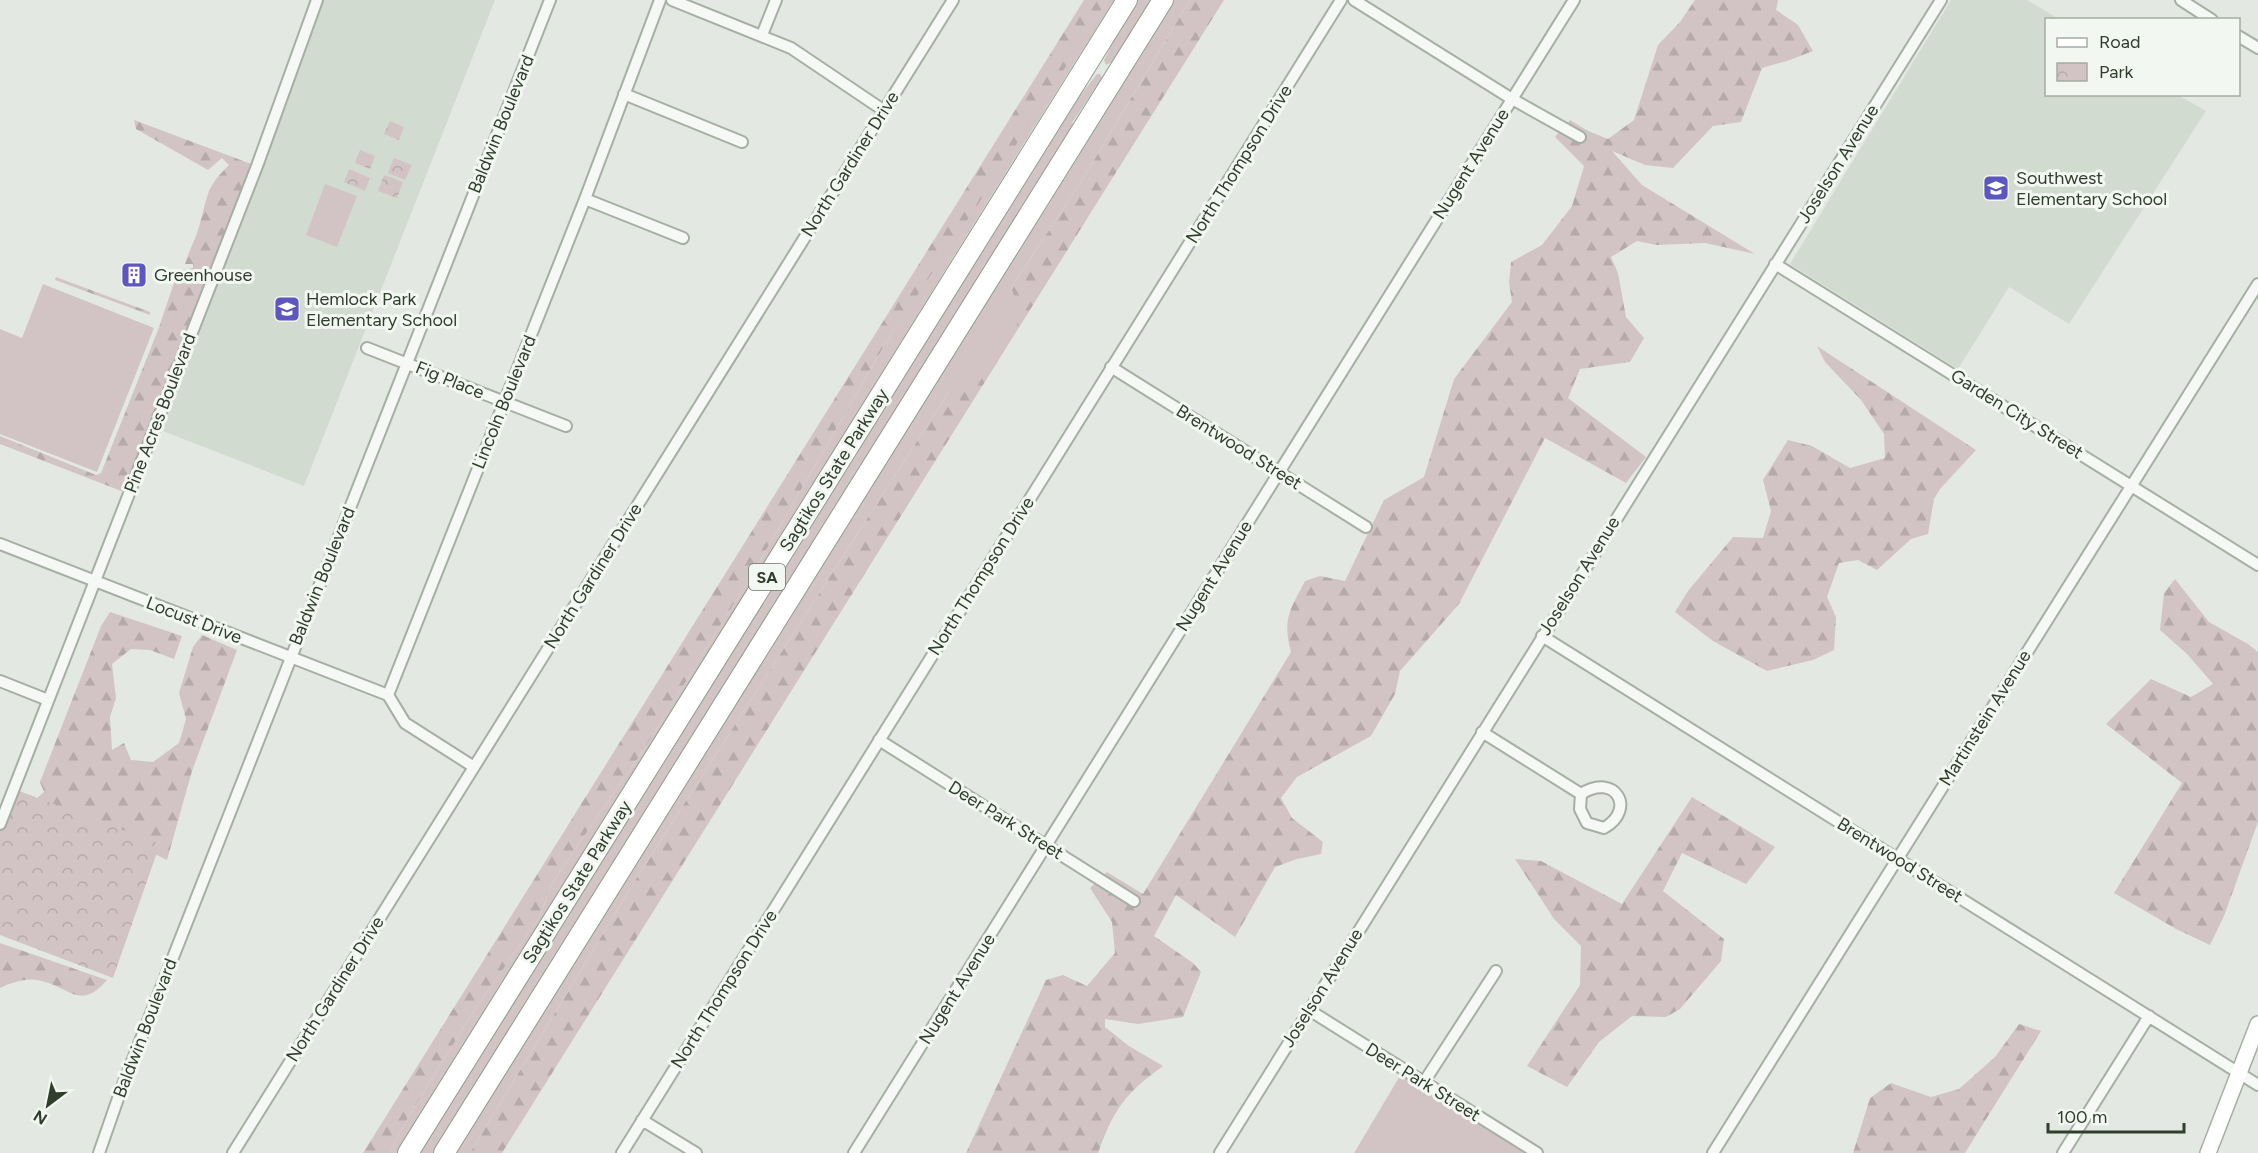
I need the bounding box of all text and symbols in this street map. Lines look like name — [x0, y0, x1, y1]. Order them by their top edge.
legend — [2045, 18, 2240, 96]
text: Road — [2099, 31, 2140, 53]
street label: Baldwin Boulevard — [463, 52, 539, 196]
text: Park — [2099, 61, 2134, 83]
street label: North Thompson Drive — [1181, 80, 1297, 247]
street label: North Gardiner Drive — [796, 87, 904, 241]
street label: Joselson Avenue — [1793, 100, 1883, 228]
street label: Nugent Avenue — [1428, 104, 1514, 223]
place label: Southwest Elementary School — [2016, 167, 2167, 210]
school or university icon: Southwest Elementary School — [1981, 173, 2011, 203]
building icon: Greenhouse — [119, 260, 149, 290]
place label: Greenhouse — [154, 264, 252, 286]
place label: Hemlock Park Elementary School — [306, 288, 457, 331]
school or university icon: Hemlock Park Elementary School — [272, 294, 302, 324]
street label: Pine Acres Boulevard — [119, 330, 201, 496]
street label: Lincoln Boulevard — [467, 332, 541, 472]
street label: Fig Place — [412, 356, 488, 404]
street label: Garden City Street — [1947, 364, 2087, 464]
street label: Sagtikos State Parkway — [775, 384, 893, 556]
street label: Brentwood Street — [1172, 400, 1306, 495]
street label: North Thompson Drive — [923, 492, 1039, 659]
street label: North Gardiner Drive — [539, 499, 647, 653]
street label: Baldwin Boulevard — [284, 504, 360, 648]
street label: Joselson Avenue — [1534, 512, 1624, 640]
street label: Nugent Avenue — [1171, 516, 1257, 635]
road number: SA — [749, 564, 785, 590]
street label: Locust Drive — [143, 592, 245, 648]
street label: Martinstein Avenue — [1934, 646, 2036, 790]
street label: Deer Park Street — [944, 776, 1068, 864]
street label: Sagtikos State Parkway — [518, 796, 636, 968]
street label: Brentwood Street — [1833, 813, 1967, 908]
street label: North Thompson Drive — [666, 905, 782, 1072]
street label: North Gardiner Drive — [281, 912, 389, 1066]
street label: Joselson Avenue — [1277, 924, 1367, 1052]
street label: Nugent Avenue — [914, 929, 1000, 1048]
street label: Baldwin Boulevard — [108, 955, 182, 1101]
street label: Deer Park Street — [1361, 1038, 1485, 1126]
north arrow — [18, 1075, 78, 1135]
scale bar — [2048, 1096, 2184, 1134]
text: N — [30, 1106, 51, 1129]
text: 100 m — [2057, 1106, 2107, 1128]

